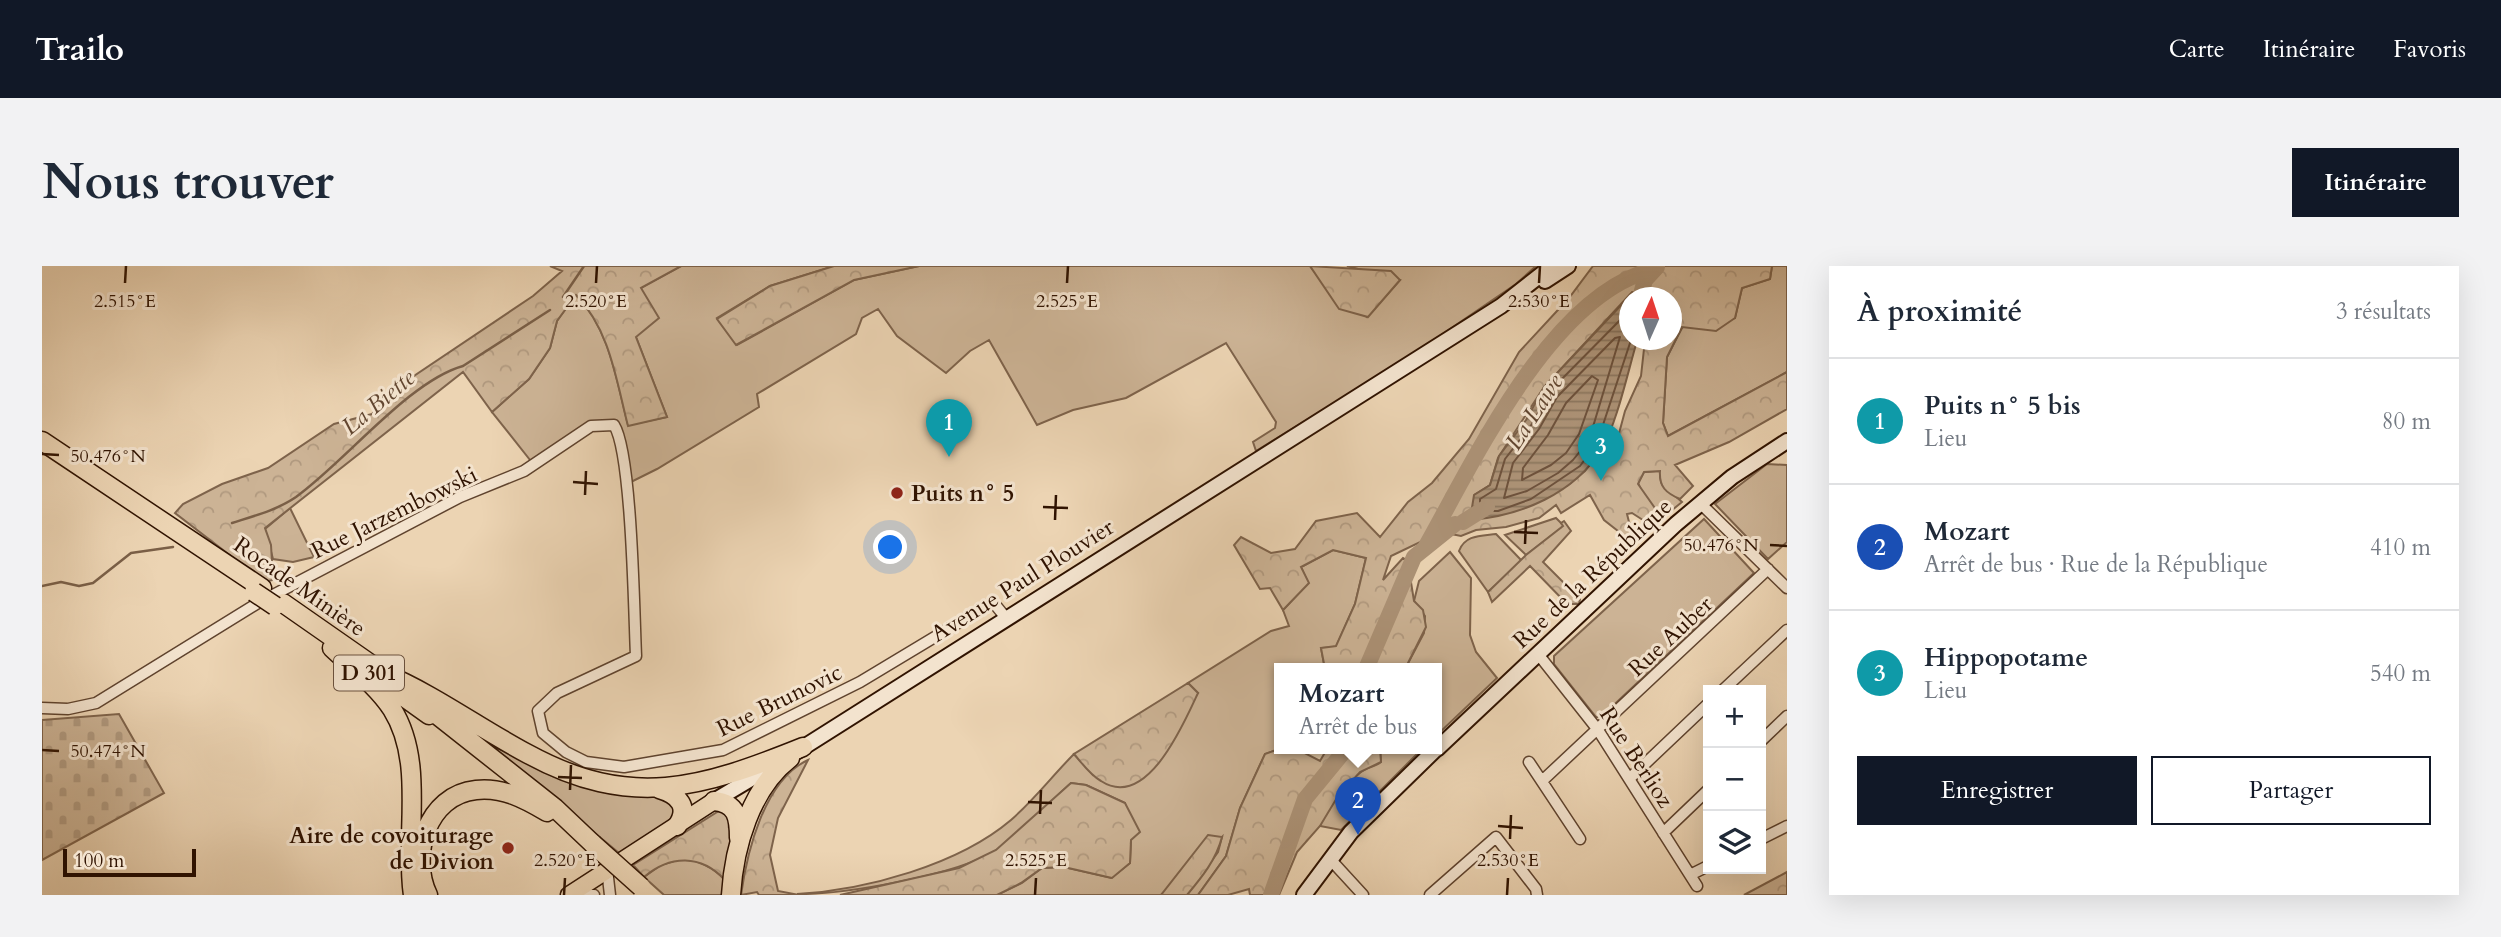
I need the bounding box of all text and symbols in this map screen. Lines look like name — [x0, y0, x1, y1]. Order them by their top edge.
text: Trailo — [35, 27, 124, 72]
text: Carte — [2169, 33, 2225, 66]
text: Itinéraire — [2263, 33, 2355, 66]
text: Favoris — [2393, 33, 2466, 66]
button: Itinéraire — [2292, 148, 2459, 217]
text: Nous trouver — [42, 149, 334, 216]
north arrow — [1619, 287, 1682, 350]
text: 2.515°E — [94, 289, 156, 314]
text: 2.520°E — [565, 289, 627, 314]
text: 2.525°E — [1036, 289, 1098, 314]
text: 2.530°E — [1508, 289, 1570, 314]
text: À proximité — [1857, 291, 2022, 332]
text: 3 résultats — [2336, 296, 2431, 327]
water label: La Biette — [335, 361, 423, 443]
water label: La Lawe — [1498, 367, 1572, 457]
text: Puits n° 5 bis — [1924, 388, 2081, 423]
pin: 1 — [926, 399, 972, 457]
text: 1 — [1874, 406, 1886, 437]
text: 80 m — [2382, 406, 2431, 437]
pin: 3 — [1578, 423, 1624, 481]
text: Lieu — [1924, 423, 1967, 454]
text: 50.476°N — [70, 444, 146, 469]
street label: Rue Jarzembowski — [306, 459, 482, 566]
place label: Puits n° 5 — [911, 478, 1014, 509]
marker: Puits n° 5 — [889, 485, 905, 501]
street label: Rue de la République — [1506, 491, 1679, 655]
street label: Avenue Paul Plouvier — [925, 511, 1120, 649]
text: Mozart — [1924, 514, 2010, 549]
street label: Rocade Minière — [227, 529, 372, 643]
your location — [873, 530, 907, 564]
text: 2 — [1874, 532, 1886, 563]
text: 410 m — [2370, 532, 2431, 563]
text: 50.476°N — [1683, 533, 1759, 558]
text: Arrêt de bus · Rue de la République — [1924, 549, 2268, 580]
street label: Rue Auber — [1621, 589, 1720, 684]
text: Hippopotame — [1924, 640, 2088, 675]
road number: D 301 — [334, 656, 404, 690]
street label: Rue Brunovic — [711, 657, 847, 744]
text: 3 — [1874, 658, 1886, 689]
text: 540 m — [2370, 658, 2431, 689]
popup — [1274, 663, 1442, 754]
text: Lieu — [1924, 675, 1967, 706]
text: Mozart — [1299, 676, 1384, 711]
map controls — [1703, 685, 1766, 874]
button: + — [1703, 685, 1766, 748]
street label: Rue Berlioz — [1592, 701, 1681, 814]
text: Arrêt de bus — [1299, 711, 1417, 742]
text: 50.474°N — [70, 739, 146, 764]
button: − — [1703, 748, 1766, 811]
button: Enregistrer — [1857, 756, 2137, 825]
button: Partager — [2151, 756, 2431, 825]
pin: 2 — [1335, 777, 1381, 835]
button: layers — [1703, 811, 1766, 874]
place label: Aire de covoiturage de Divion — [289, 820, 494, 877]
marker: Aire de covoiturage de Divion — [500, 840, 516, 856]
scale bar — [63, 846, 196, 878]
text: 100 m — [74, 848, 124, 874]
text: 2.520°E — [534, 848, 596, 873]
text: 2.525°E — [1005, 848, 1067, 873]
text: 2.530°E — [1477, 848, 1539, 873]

